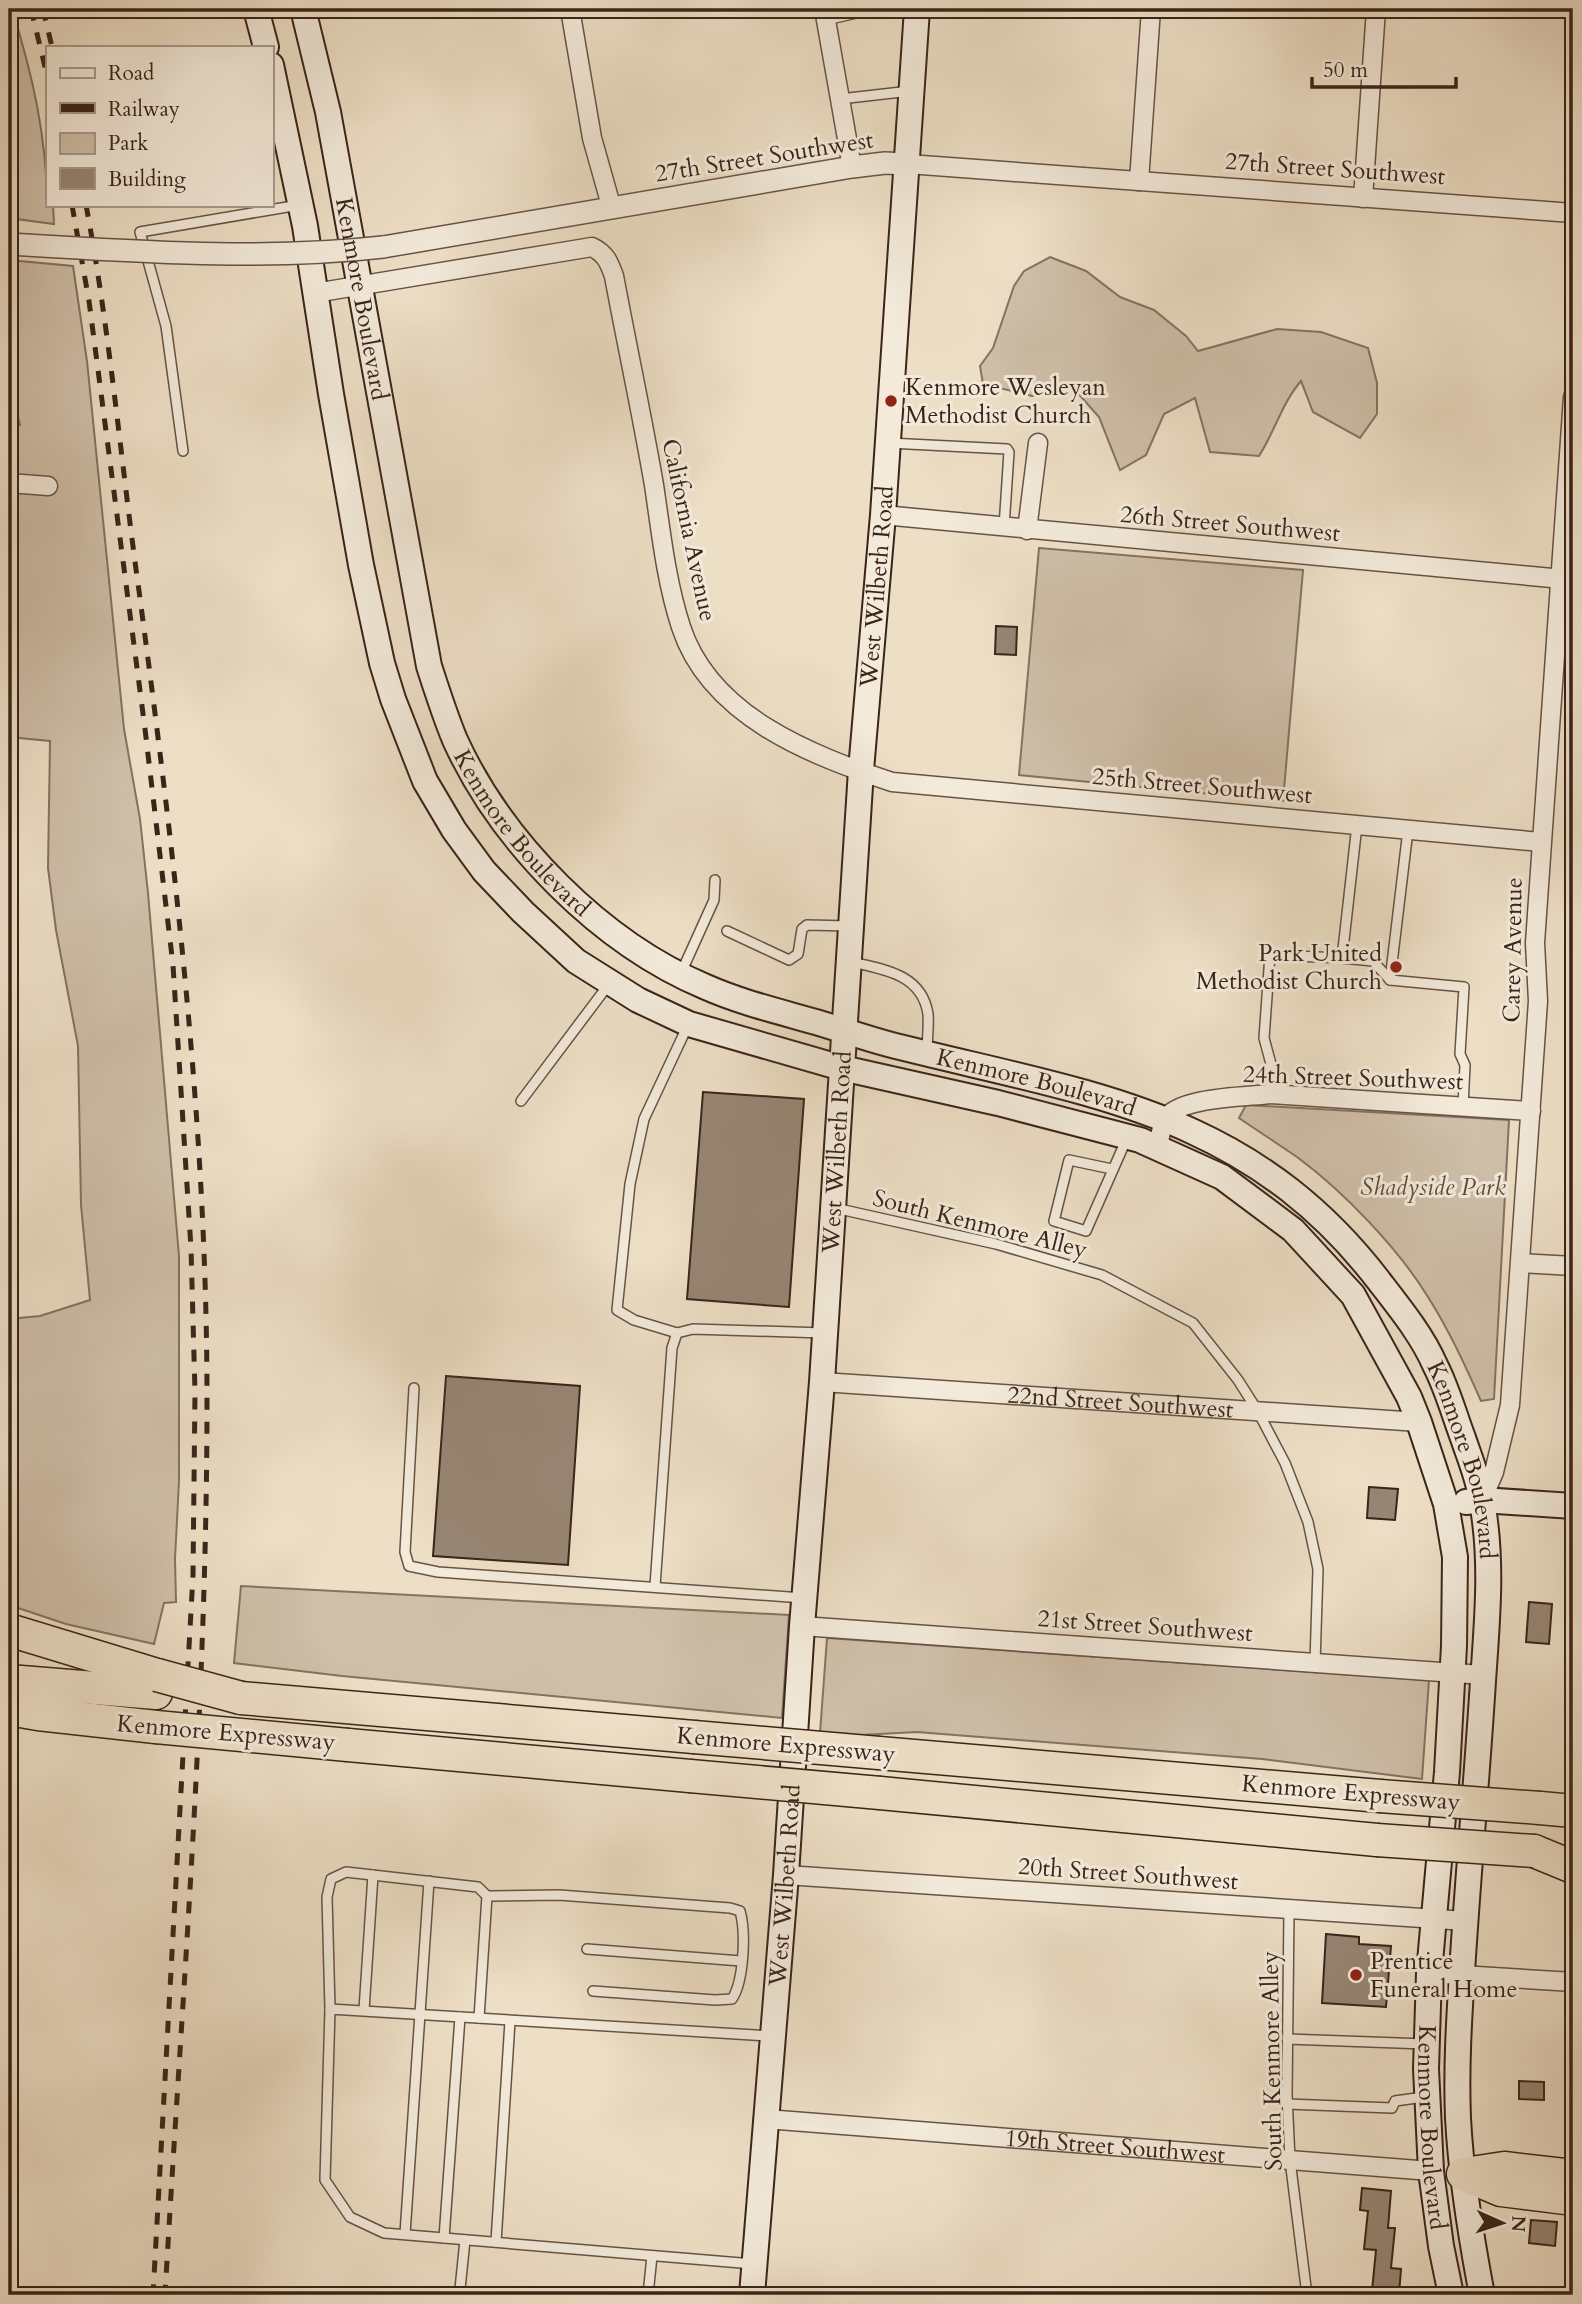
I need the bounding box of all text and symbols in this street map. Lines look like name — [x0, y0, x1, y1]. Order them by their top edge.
legend — [46, 46, 273, 206]
scale bar — [1312, 46, 1456, 90]
text: 50 m — [1323, 56, 1368, 85]
text: Road — [108, 59, 154, 88]
text: Railway — [108, 95, 180, 124]
street label: 27th Street Southwest — [652, 123, 876, 191]
text: Park — [108, 129, 149, 158]
street label: 27th Street Southwest — [1224, 145, 1447, 193]
text: Building — [108, 165, 186, 194]
street label: Kenmore Boulevard — [327, 195, 397, 403]
place label: Kenmore Wesleyan Methodist Church — [905, 371, 1106, 432]
marker: Kenmore Wesleyan Methodist Church — [883, 393, 899, 409]
street label: California Avenue — [654, 436, 724, 624]
street label: West Wilbeth Road — [852, 484, 901, 690]
street label: 26th Street Southwest — [1119, 498, 1342, 550]
street label: Kenmore Boulevard — [446, 744, 598, 924]
street label: 25th Street Southwest — [1091, 760, 1314, 812]
street label: Carey Avenue — [1495, 877, 1531, 1023]
place label: Park United Methodist Church — [1196, 937, 1382, 998]
marker: Park United Methodist Church — [1388, 959, 1404, 975]
street label: Kenmore Boulevard — [933, 1040, 1141, 1124]
street label: West Wilbeth Road — [814, 1050, 860, 1255]
street label: 24th Street Southwest — [1242, 1058, 1464, 1098]
park label: Shadyside Park — [1360, 1171, 1506, 1204]
street label: South Kenmore Alley — [869, 1181, 1091, 1267]
street label: Kenmore Boulevard — [1419, 1355, 1504, 1560]
street label: 22nd Street Southwest — [1006, 1378, 1235, 1426]
street label: 21st Street Southwest — [1036, 1602, 1254, 1650]
street label: Kenmore Expressway — [115, 1707, 337, 1759]
street label: Kenmore Expressway — [675, 1719, 897, 1771]
street label: Kenmore Expressway — [1240, 1767, 1462, 1819]
street label: West Wilbeth Road — [760, 1783, 808, 1989]
street label: 20th Street Southwest — [1017, 1850, 1240, 1898]
place label: Prentice Funeral Home — [1370, 1945, 1517, 2006]
street label: South Kenmore Alley — [1254, 1950, 1290, 2171]
marker: Prentice Funeral Home — [1348, 1967, 1364, 1983]
street label: Kenmore Boulevard — [1409, 2024, 1455, 2232]
street label: 19th Street Southwest — [1004, 2121, 1227, 2171]
north arrow — [1466, 2188, 1536, 2258]
text: N — [1505, 2215, 1531, 2233]

